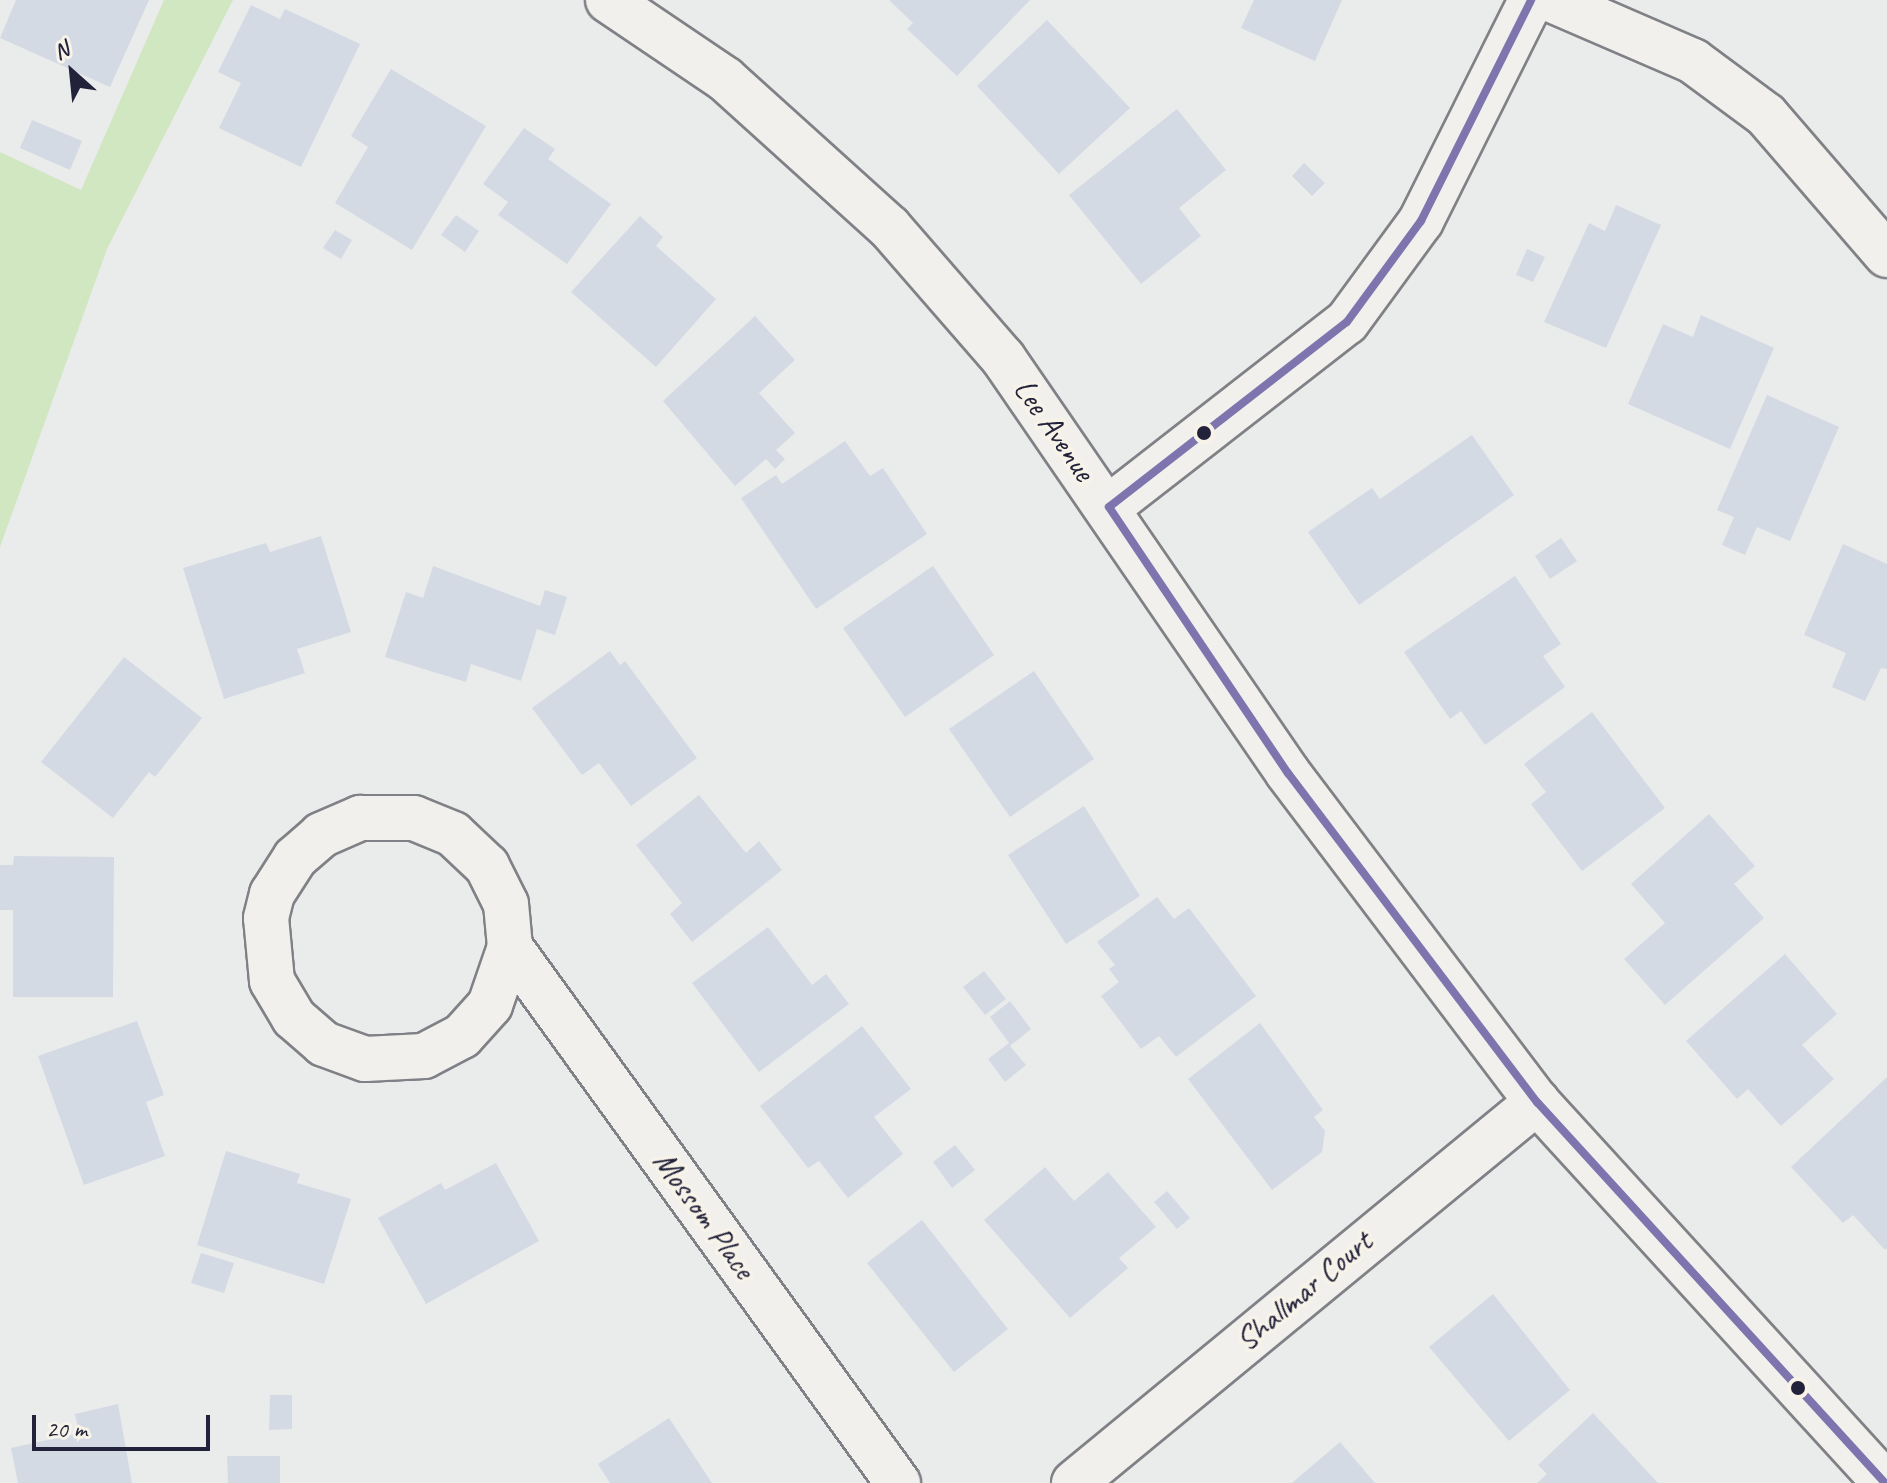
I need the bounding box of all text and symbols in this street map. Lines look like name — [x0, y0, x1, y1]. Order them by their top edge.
north arrow — [32, 32, 112, 112]
text: N — [49, 35, 74, 66]
street label: Lee Avenue — [1005, 372, 1103, 488]
unlabelled marker — [1196, 425, 1212, 441]
street label: Mossom Place — [645, 1143, 763, 1287]
street label: Shallmar Court — [1228, 1223, 1380, 1359]
unlabelled marker — [1790, 1380, 1806, 1396]
scale bar — [36, 1399, 214, 1449]
text: 20 m — [46, 1414, 87, 1444]

